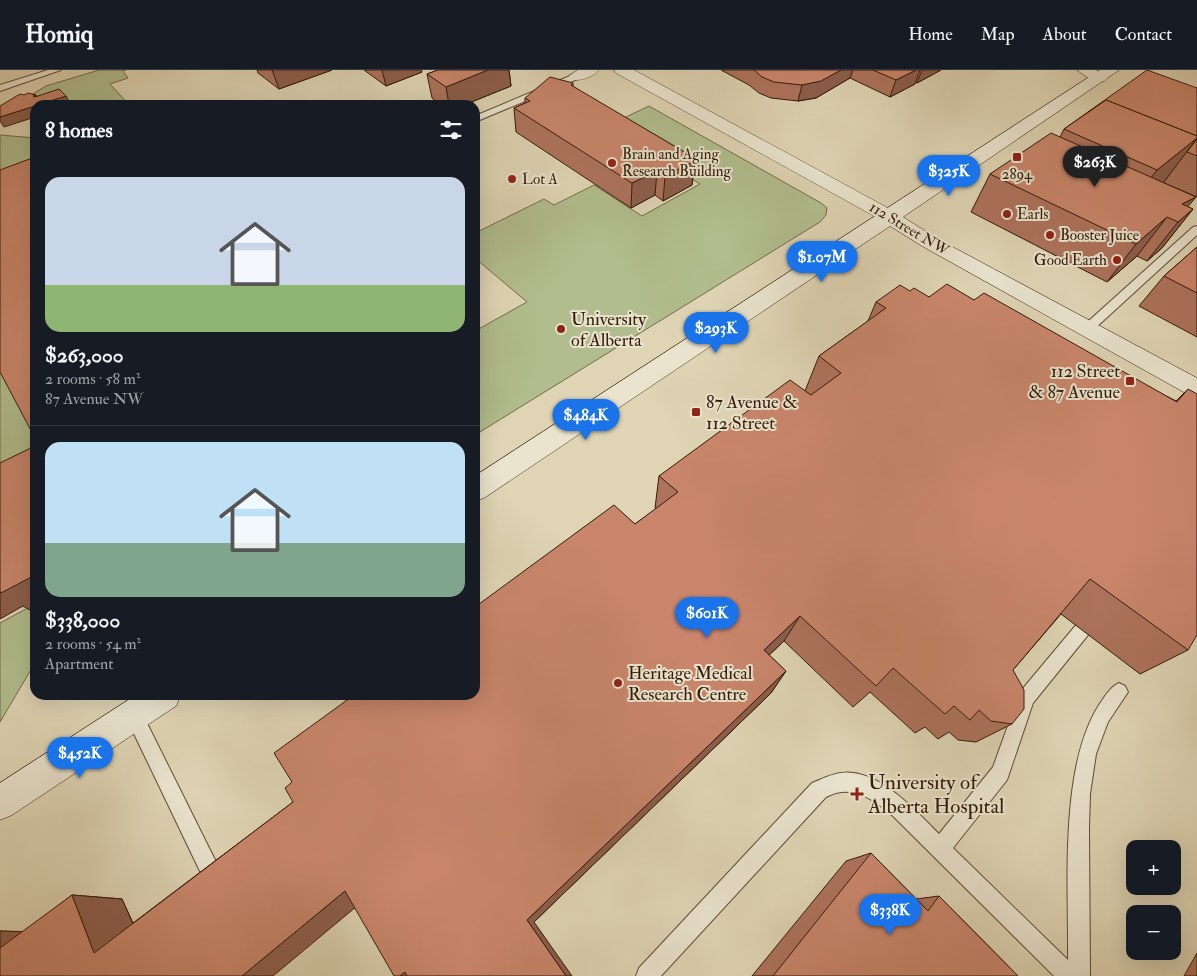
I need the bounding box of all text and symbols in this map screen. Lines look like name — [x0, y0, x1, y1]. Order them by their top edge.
text: Homiq — [25, 19, 93, 50]
text: Home — [908, 23, 953, 46]
text: Map — [981, 23, 1015, 46]
text: About — [1043, 23, 1087, 46]
text: Contact — [1115, 23, 1172, 46]
icon: filters — [437, 116, 465, 144]
text: 8 homes — [45, 117, 113, 144]
place label: Brain and Aging Research Building — [622, 145, 732, 181]
pin: $263K — [1060, 146, 1130, 188]
marker: 2894 — [1011, 151, 1023, 163]
text: $263K — [1074, 152, 1116, 172]
pin: $325K — [914, 154, 984, 197]
marker: Brain and Aging Research Building — [606, 157, 618, 169]
text: $325K — [928, 161, 970, 181]
place label: 2894 — [1002, 165, 1033, 184]
place label: Lot A — [522, 170, 558, 189]
marker: Lot A — [506, 173, 518, 185]
street label: 112 Street NW — [866, 198, 953, 261]
place label: Earls — [1017, 205, 1048, 224]
marker: Earls — [1001, 208, 1013, 220]
icon: home — [210, 209, 300, 299]
place label: Booster Juice — [1060, 226, 1139, 246]
marker: Booster Juice — [1044, 229, 1056, 241]
pin: $1.07M — [781, 240, 863, 283]
text: $1.07M — [798, 247, 846, 267]
place label: Good Earth — [1034, 251, 1107, 270]
marker: Good Earth — [1111, 254, 1123, 266]
place label: University of Alberta — [571, 308, 647, 352]
pin: $293K — [681, 312, 751, 354]
text: $293K — [695, 318, 737, 338]
marker: University of Alberta — [555, 323, 567, 335]
text: $263,000 — [45, 342, 123, 369]
place label: 112 Street & 87 Avenue — [1029, 360, 1120, 404]
text: 2 rooms · 58 m² — [45, 369, 140, 389]
marker: 112 Street & 87 Avenue — [1124, 375, 1136, 387]
text: 87 Avenue NW — [45, 389, 144, 409]
place label: 87 Avenue & 112 Street — [706, 391, 797, 435]
pin: $484K — [551, 398, 621, 441]
text: $484K — [564, 405, 609, 425]
marker: 87 Avenue & 112 Street — [690, 406, 702, 418]
icon: home — [210, 475, 300, 565]
pin: $601K — [672, 596, 742, 639]
text: $601K — [686, 603, 728, 623]
text: $338,000 — [45, 607, 120, 634]
text: 2 rooms · 54 m² — [45, 634, 141, 654]
text: Apartment — [45, 654, 113, 674]
place label: Heritage Medical Research Centre — [628, 662, 753, 706]
marker: Heritage Medical Research Centre — [612, 677, 624, 689]
pin: $452K — [45, 736, 115, 779]
text: $452K — [58, 743, 102, 763]
place label: University of Alberta Hospital — [867, 769, 1005, 820]
marker: University of Alberta Hospital — [850, 787, 864, 801]
map controls — [1126, 840, 1181, 960]
button: + — [1126, 840, 1181, 895]
pin: $338K — [855, 894, 925, 936]
text: $338K — [870, 900, 910, 920]
button: − — [1126, 905, 1181, 960]

